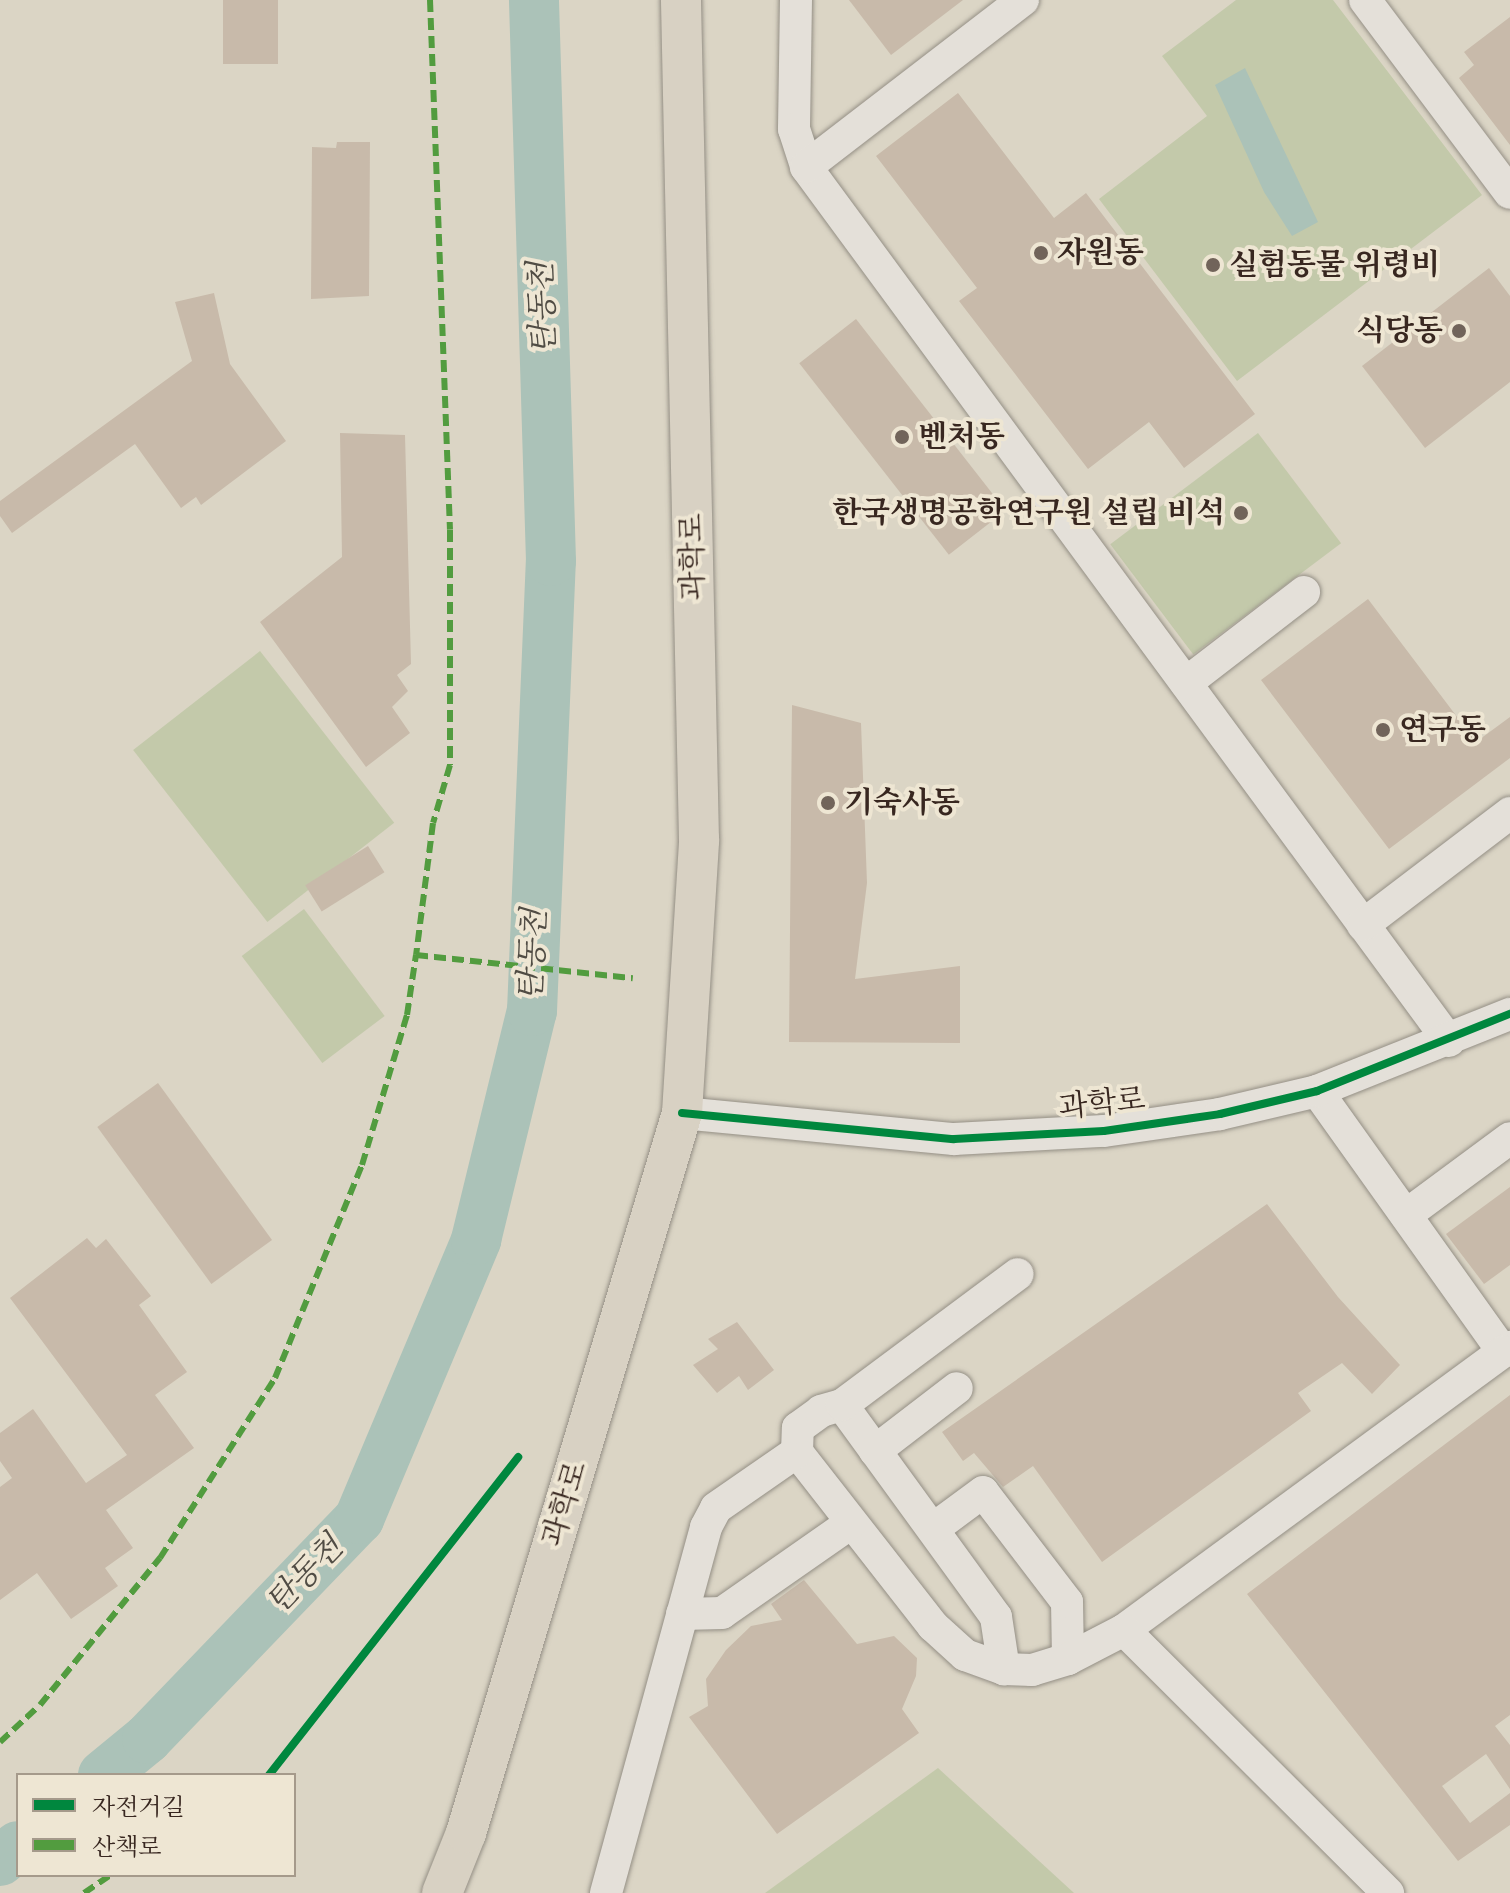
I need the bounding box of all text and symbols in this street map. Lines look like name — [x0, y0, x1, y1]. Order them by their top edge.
place label: 자원동 — [1057, 235, 1144, 271]
marker: 자원동 — [1032, 244, 1050, 262]
place label: 실험동물 위령비 — [1229, 247, 1440, 283]
marker: 실험동물 위령비 — [1204, 256, 1222, 274]
water label: 탄동천 — [522, 261, 564, 355]
place label: 식당동 — [1356, 313, 1443, 349]
marker: 식당동 — [1450, 322, 1468, 340]
place label: 벤처동 — [918, 419, 1005, 455]
marker: 벤처동 — [893, 428, 911, 446]
place label: 한국생명공학연구원 설립 비석 — [832, 495, 1225, 531]
marker: 한국생명공학연구원 설립 비석 — [1232, 504, 1250, 522]
street label: 과학로 — [674, 513, 712, 601]
place label: 연구동 — [1399, 712, 1486, 748]
marker: 연구동 — [1374, 721, 1392, 739]
place label: 기숙사동 — [844, 785, 960, 821]
marker: 기숙사동 — [819, 794, 837, 812]
water label: 탄동천 — [511, 908, 555, 1002]
street label: 과학로 — [1057, 1082, 1147, 1126]
street label: 과학로 — [535, 1457, 595, 1551]
water label: 탄동천 — [259, 1528, 351, 1622]
legend — [16, 1773, 296, 1877]
text: 자전거길 — [92, 1791, 185, 1824]
text: 산책로 — [92, 1831, 162, 1864]

